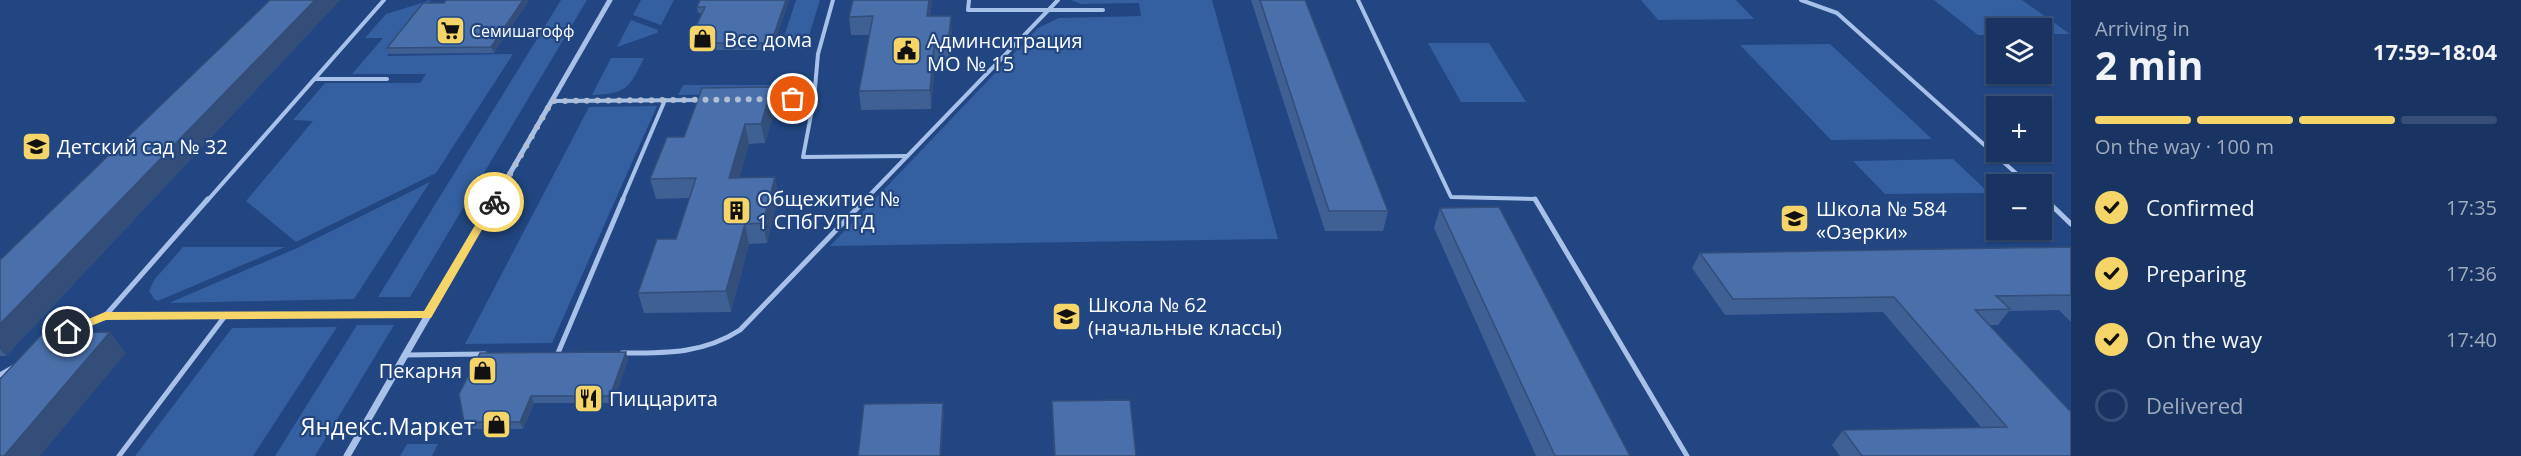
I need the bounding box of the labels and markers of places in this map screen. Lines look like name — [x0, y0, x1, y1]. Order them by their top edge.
supermarket icon: Семишагофф — [434, 15, 466, 47]
place label: Семишагофф — [471, 20, 575, 42]
shop icon: Все дома — [687, 23, 719, 55]
place label: Все дома — [724, 26, 812, 53]
place label: Админситрация МО № 15 — [927, 27, 1083, 77]
public building icon: Админситрация МО № 15 — [890, 35, 922, 67]
pin — [767, 73, 818, 124]
school or university icon: Детский сад № 32 — [20, 130, 52, 162]
place label: Детский сад № 32 — [57, 133, 228, 160]
place label: Общежитие № 1 СПбГУПТД — [757, 185, 900, 235]
building icon: Общежитие № 1 СПбГУПТД — [720, 194, 752, 226]
place label: Школа № 584 «Озерки» — [1816, 195, 1947, 245]
school or university icon: Школа № 584 «Озерки» — [1779, 203, 1811, 235]
place label: Школа № 62 (начальные классы) — [1088, 291, 1282, 341]
school or university icon: Школа № 62 (начальные классы) — [1051, 300, 1083, 332]
pin — [42, 306, 93, 357]
shop icon: Пекарня — [467, 354, 499, 386]
place label: Пекарня — [379, 357, 462, 384]
restaurant icon: Пиццарита — [572, 382, 604, 414]
place label: Пиццарита — [609, 385, 718, 412]
place label: Яндекс.Маркет — [300, 409, 475, 442]
shop icon: Яндекс.Маркет — [480, 409, 512, 441]

